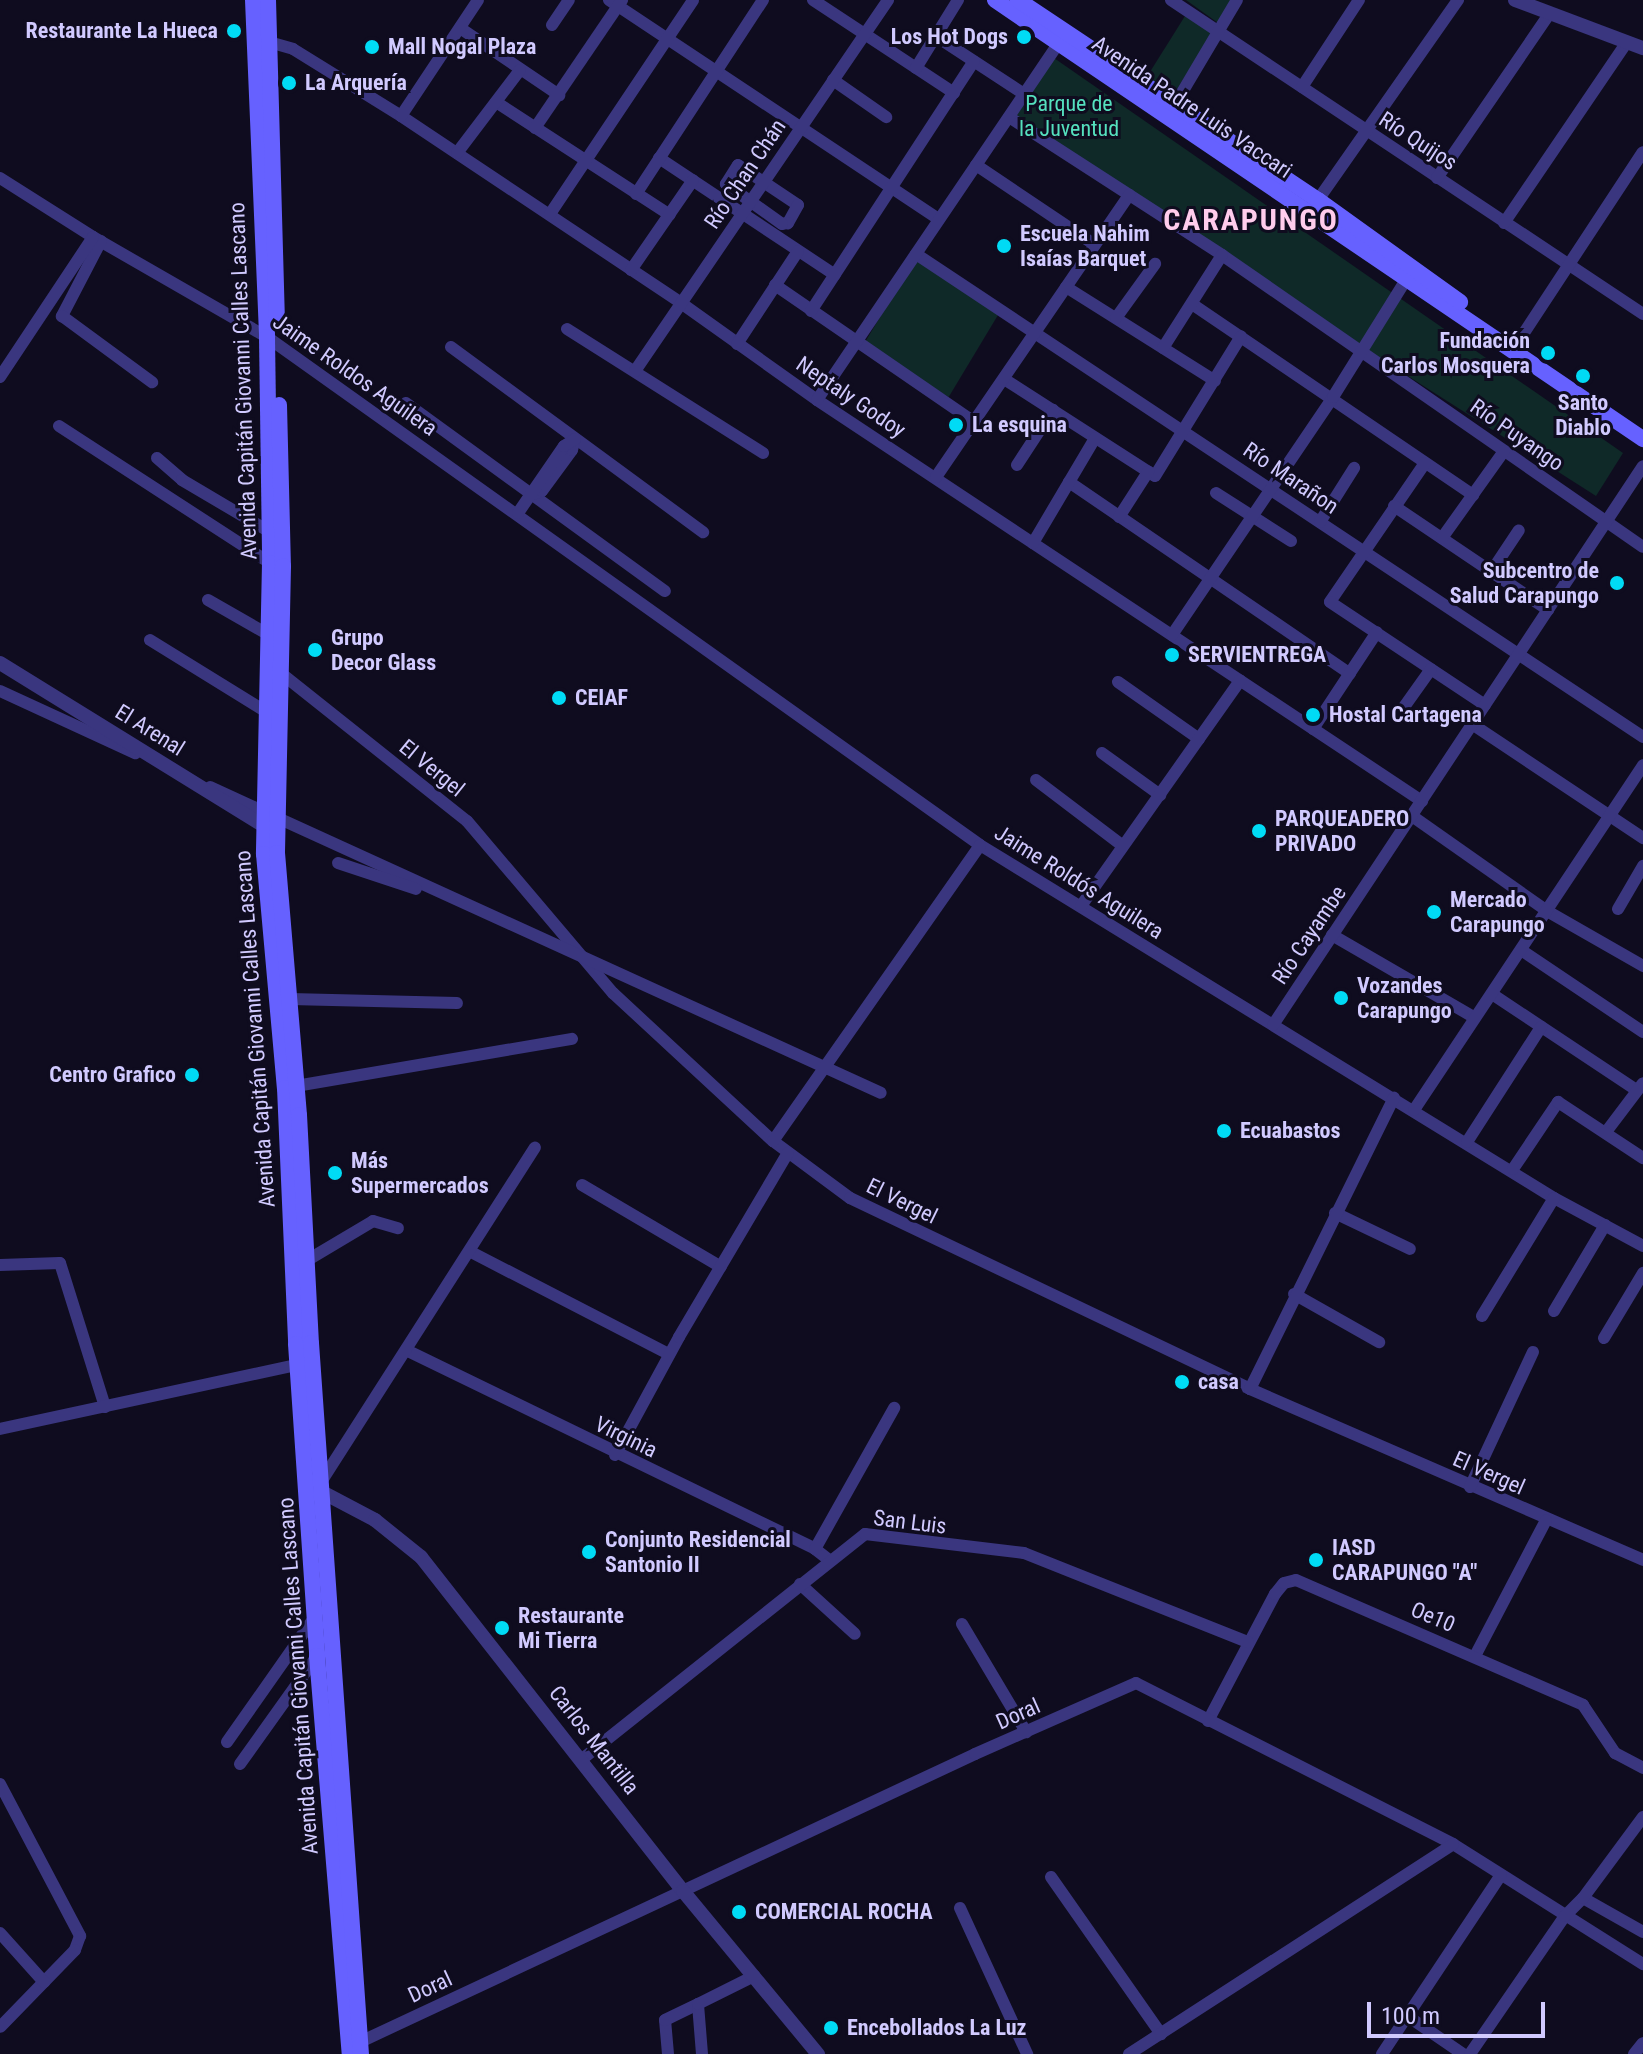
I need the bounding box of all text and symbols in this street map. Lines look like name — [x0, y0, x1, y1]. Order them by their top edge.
place label: Restaurante La Hueca — [26, 18, 218, 44]
marker: Restaurante La Hueca — [225, 22, 243, 40]
place label: Los Hot Dogs — [891, 24, 1008, 50]
marker: Los Hot Dogs — [1015, 28, 1033, 46]
street label: Avenida Padre Luis Vaccari — [1087, 30, 1297, 184]
place label: Mall Nogal Plaza — [388, 34, 536, 60]
marker: Mall Nogal Plaza — [363, 38, 381, 56]
place label: La Arquería — [305, 70, 407, 96]
marker: La Arquería — [280, 74, 298, 92]
park label: Parque de la Juventud — [1019, 90, 1119, 142]
street label: Río Quijos — [1374, 106, 1462, 176]
street label: Río Chan Chán — [699, 114, 791, 234]
street label: Avenida Capitán Giovanni Calles Lascano — [224, 202, 262, 560]
district label: CARAPUNGO — [1163, 202, 1339, 238]
place label: Escuela Nahim Isaías Barquet — [1020, 220, 1150, 272]
marker: Escuela Nahim Isaías Barquet — [995, 237, 1013, 255]
street label: Jaime Roldos Aguilera — [268, 308, 442, 442]
place label: Fundación Carlos Mosquera — [1381, 327, 1530, 378]
marker: Fundación Carlos Mosquera — [1537, 342, 1559, 364]
street label: Neptaly Godoy — [791, 351, 911, 443]
marker: Santo Diablo — [1574, 367, 1592, 385]
place label: Santo Diablo — [1555, 389, 1611, 440]
street label: Río Puyango — [1465, 393, 1569, 477]
place label: La esquina — [972, 412, 1067, 438]
marker: La esquina — [947, 416, 965, 434]
street label: Río Marañon — [1238, 437, 1344, 519]
place label: Subcentro de Salud Carapungo — [1450, 557, 1599, 608]
marker: Subcentro de Salud Carapungo — [1606, 572, 1628, 594]
place label: Grupo Decor Glass — [331, 624, 436, 676]
marker: Grupo Decor Glass — [306, 641, 324, 659]
place label: SERVIENTREGA — [1188, 642, 1326, 668]
marker: SERVIENTREGA — [1163, 646, 1181, 664]
place label: CEIAF — [575, 685, 628, 711]
marker: CEIAF — [550, 689, 568, 707]
street label: El Arenal — [110, 698, 190, 762]
place label: Hostal Cartagena — [1329, 702, 1482, 728]
marker: Hostal Cartagena — [1304, 706, 1322, 724]
street label: El Vergel — [394, 734, 470, 802]
place label: PARQUEADERO PRIVADO — [1275, 805, 1409, 856]
street label: Jaime Roldós Aguilera — [990, 819, 1168, 945]
marker: PARQUEADERO PRIVADO — [1250, 822, 1268, 840]
street label: Avenida Capitán Giovanni Calles Lascano — [229, 850, 281, 1208]
street label: Río Cayambe — [1266, 881, 1352, 989]
place label: Mercado Carapungo — [1450, 886, 1545, 938]
marker: Mercado Carapungo — [1425, 903, 1443, 921]
place label: Vozandes Carapungo — [1357, 972, 1452, 1024]
marker: Vozandes Carapungo — [1332, 989, 1350, 1007]
place label: Centro Grafico — [49, 1062, 176, 1088]
marker: Centro Grafico — [183, 1066, 201, 1084]
place label: Ecuabastos — [1240, 1118, 1341, 1144]
marker: Ecuabastos — [1215, 1122, 1233, 1140]
place label: Más Supermercados — [351, 1147, 489, 1198]
marker: Más Supermercados — [326, 1164, 344, 1182]
street label: El Vergel — [862, 1172, 942, 1230]
place label: casa — [1198, 1369, 1239, 1395]
marker: casa — [1173, 1373, 1191, 1391]
street label: Virginia — [591, 1411, 661, 1463]
street label: El Vergel — [1449, 1446, 1529, 1500]
street label: Avenida Capitán Giovanni Calles Lascano — [272, 1497, 324, 1855]
street label: San Luis — [872, 1504, 948, 1540]
place label: Conjunto Residencial Santonio II — [605, 1526, 791, 1578]
place label: IASD CARAPUNGO "A" — [1332, 1534, 1477, 1586]
marker: Conjunto Residencial Santonio II — [580, 1543, 598, 1561]
marker: IASD CARAPUNGO "A" — [1307, 1551, 1325, 1569]
street label: Oe10 — [1407, 1596, 1459, 1638]
place label: Restaurante Mi Tierra — [518, 1602, 624, 1654]
marker: Restaurante Mi Tierra — [493, 1619, 511, 1637]
street label: Carlos Mantilla — [543, 1680, 645, 1800]
street label: Doral — [992, 1693, 1044, 1735]
place label: COMERCIAL ROCHA — [755, 1899, 933, 1925]
marker: COMERCIAL ROCHA — [730, 1903, 748, 1921]
street label: Doral — [404, 1965, 456, 2009]
scale bar — [1371, 1986, 1549, 2036]
text: 100 m — [1381, 2002, 1440, 2030]
place label: Encebollados La Luz — [847, 2015, 1027, 2041]
marker: Encebollados La Luz — [822, 2019, 840, 2037]

